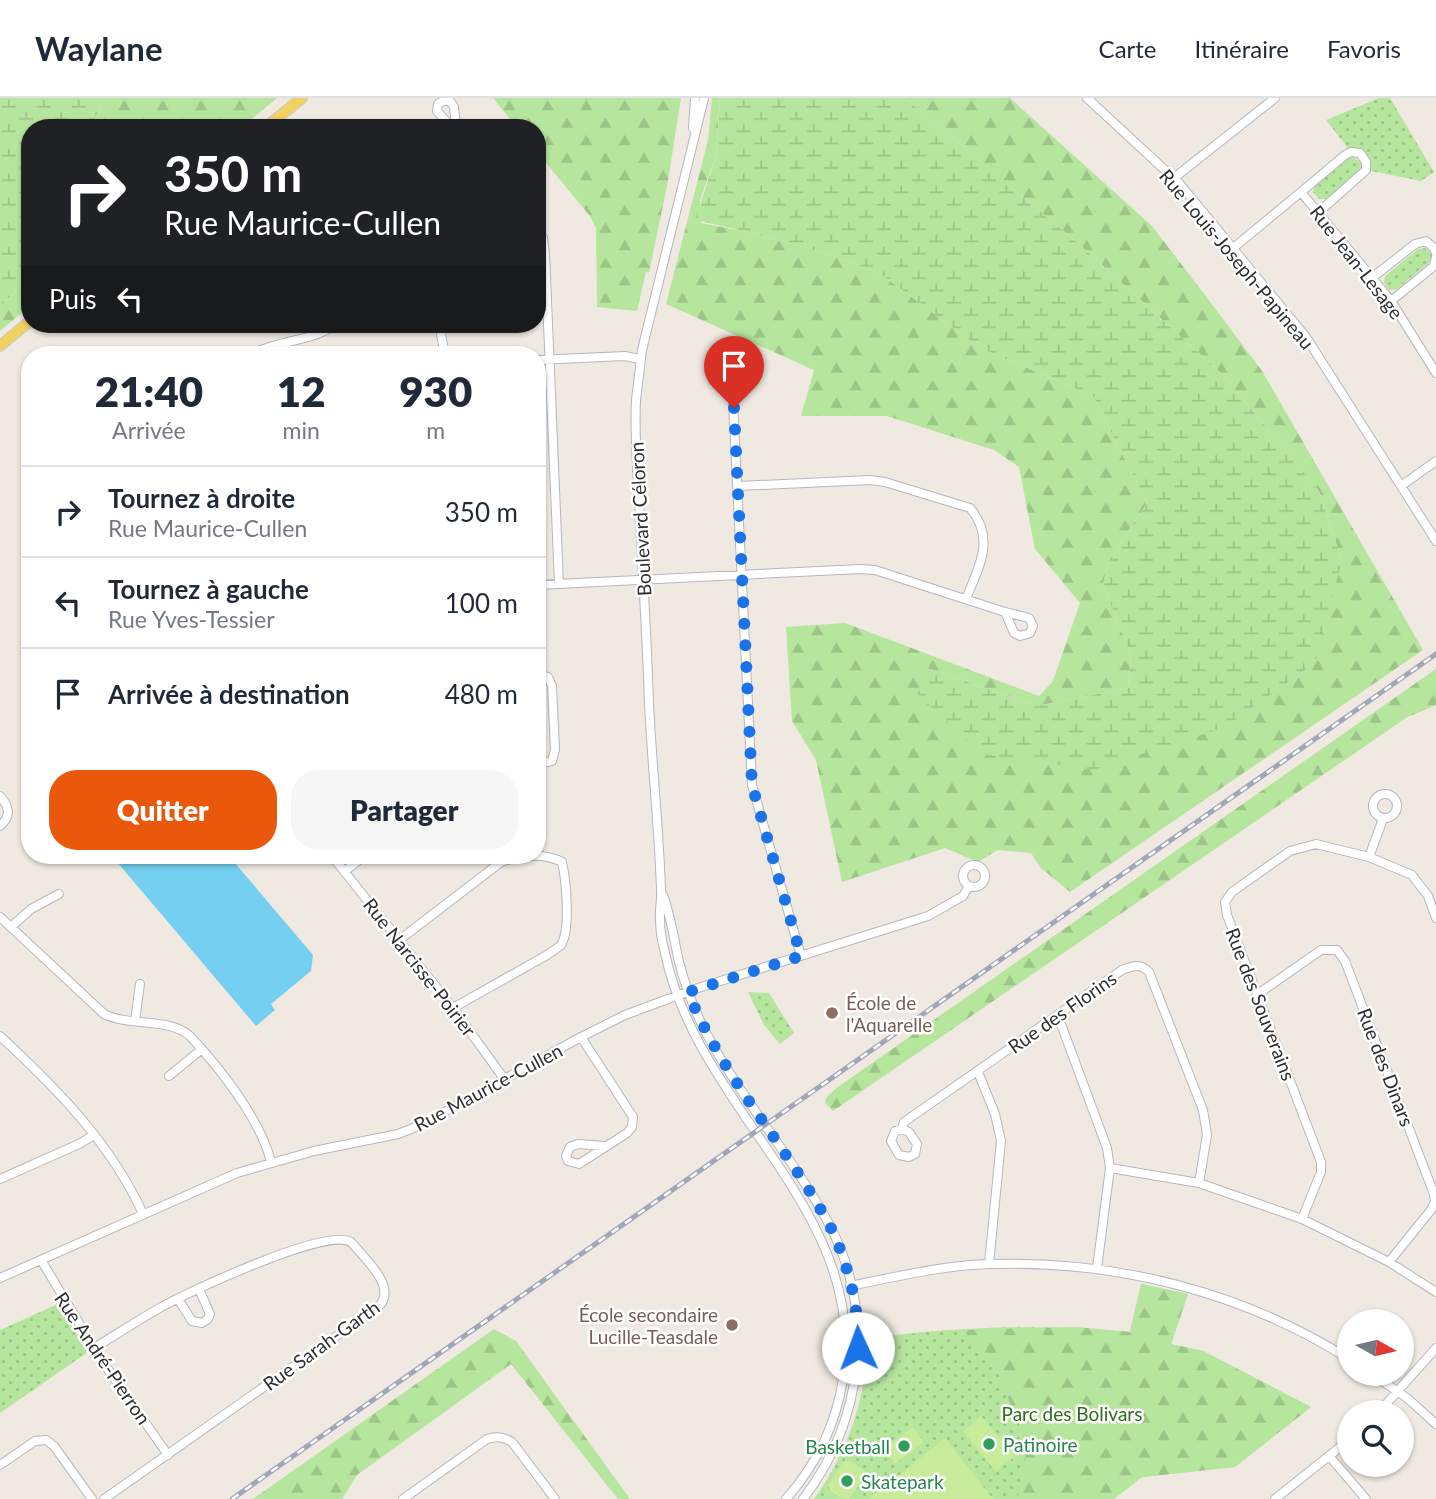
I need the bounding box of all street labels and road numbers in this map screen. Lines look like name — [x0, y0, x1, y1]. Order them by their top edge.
street label: Rue Louis-Joseph-Papineau — [1155, 164, 1319, 354]
street label: Rue Jean-Lesage — [1306, 201, 1408, 323]
street label: Boulevard Céloron — [624, 441, 656, 597]
street label: Rue Narcisse-Poirier — [359, 893, 481, 1041]
street label: Rue des Souverains — [1221, 924, 1301, 1084]
street label: Rue des Florins — [1003, 966, 1121, 1058]
street label: Rue des Dinars — [1353, 1005, 1419, 1129]
street label: Rue Maurice-Cullen — [410, 1038, 566, 1136]
street label: Rue André-Pierron — [50, 1287, 156, 1429]
street label: Rue Sarah-Garth — [258, 1295, 384, 1395]

